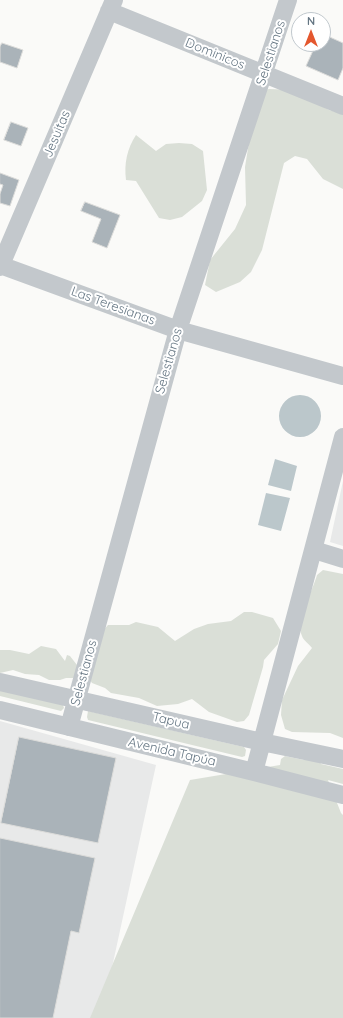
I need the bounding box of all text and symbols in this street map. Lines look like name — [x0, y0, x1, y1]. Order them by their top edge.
north arrow — [291, 12, 331, 52]
text: N — [307, 14, 315, 28]
street label: Selestianos — [253, 18, 289, 88]
street label: Dominicos — [183, 35, 247, 73]
street label: Jesuitas — [40, 108, 74, 160]
street label: Las Teresianas — [69, 284, 157, 328]
street label: Selestianos — [152, 326, 186, 396]
street label: Selestianos — [68, 638, 100, 708]
street label: Tapua — [151, 709, 191, 733]
street label: Avenida Tapúa — [127, 734, 217, 770]

